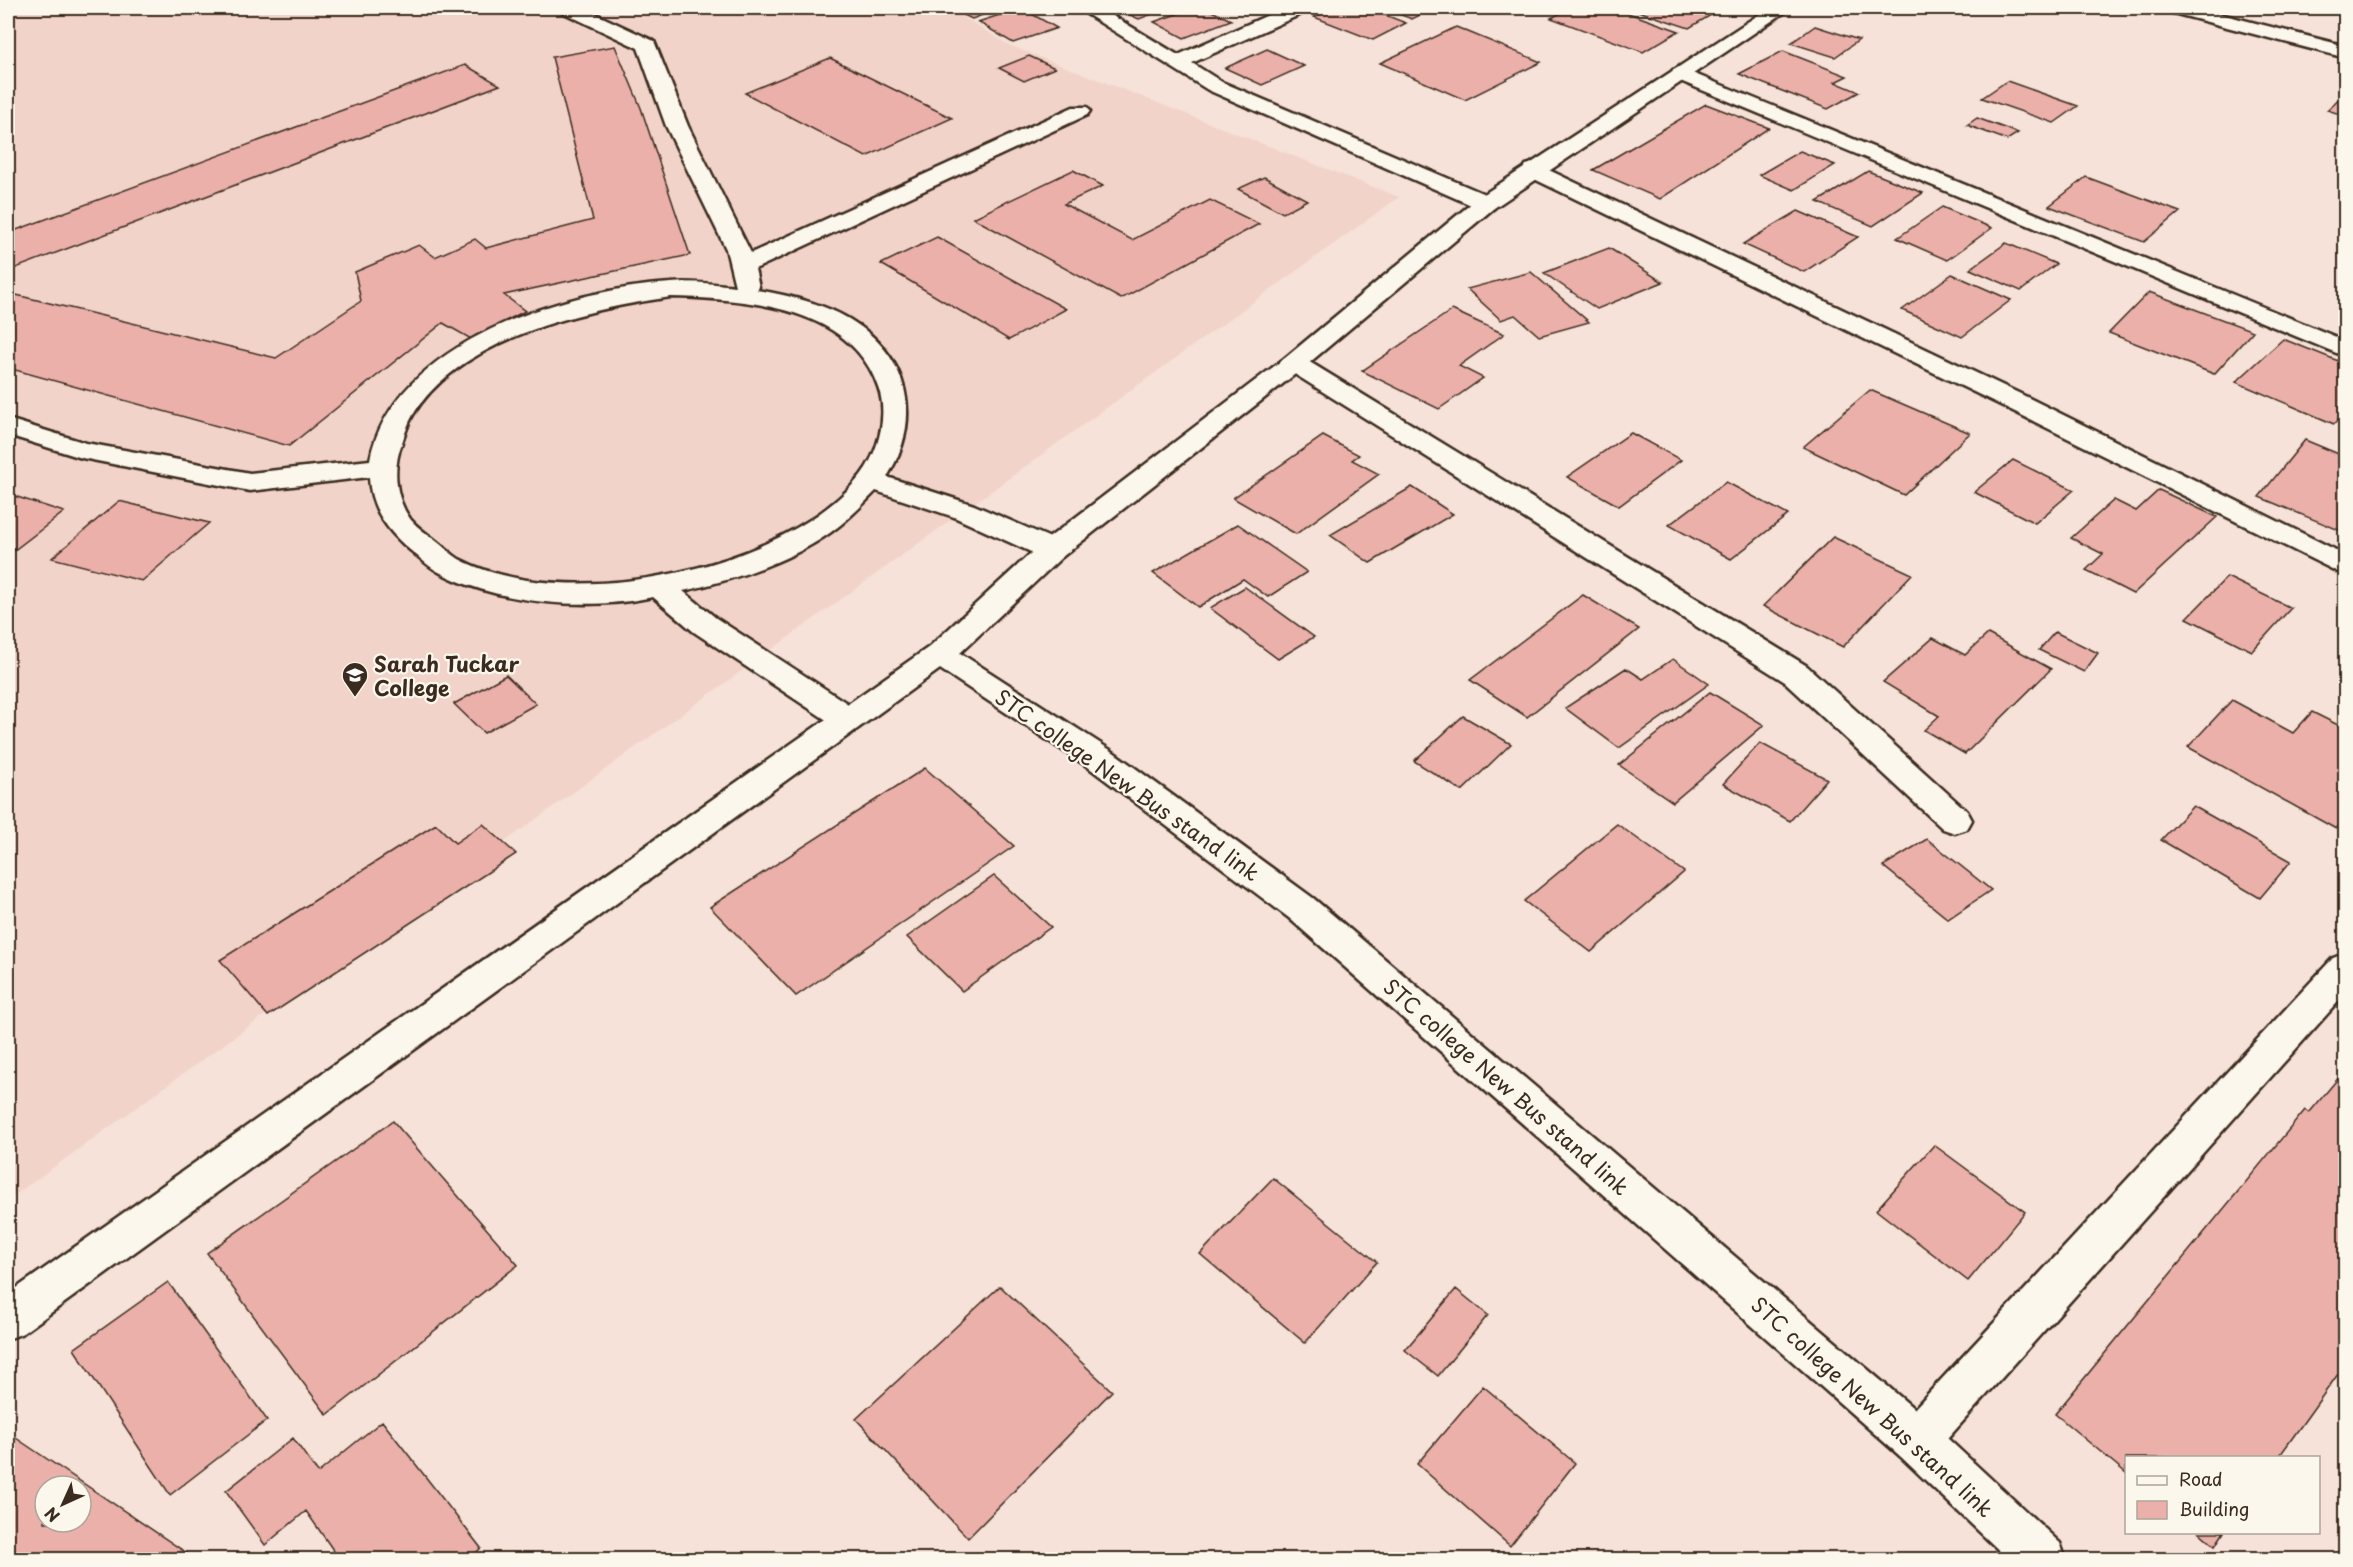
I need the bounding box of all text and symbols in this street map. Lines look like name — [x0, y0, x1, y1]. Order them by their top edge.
place label: Sarah Tuckar College — [374, 647, 519, 703]
school or university icon: Sarah Tuckar College — [340, 660, 370, 698]
street label: STC college New Bus stand link — [989, 680, 1267, 888]
street label: STC college New Bus stand link — [1377, 970, 1637, 1202]
street label: STC college New Bus stand link — [1745, 1288, 2001, 1524]
legend — [2125, 1456, 2320, 1534]
text: Road — [2179, 1465, 2223, 1492]
north arrow — [33, 1474, 93, 1534]
text: Building — [2179, 1495, 2249, 1522]
text: N — [39, 1502, 65, 1528]

